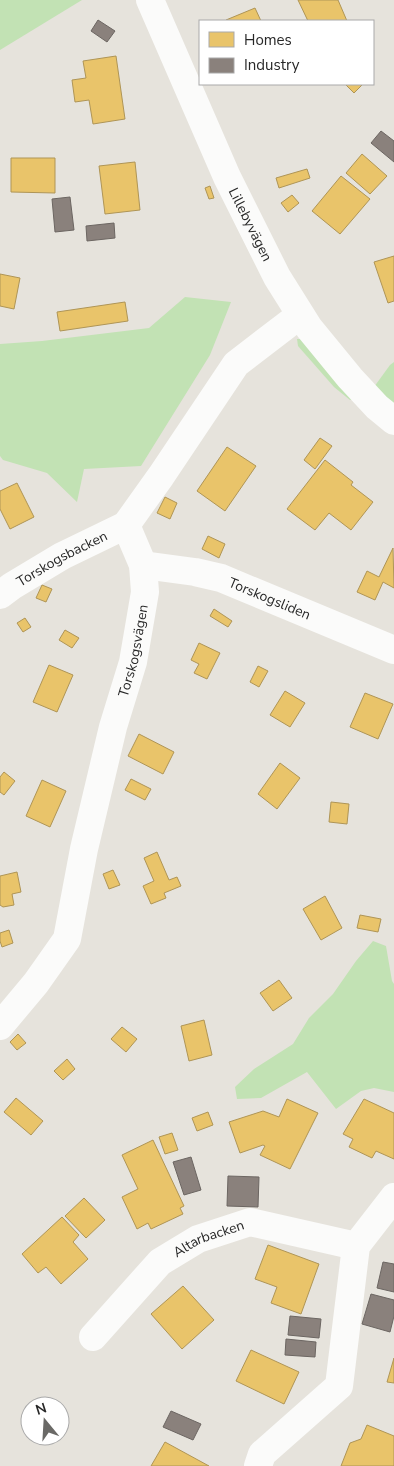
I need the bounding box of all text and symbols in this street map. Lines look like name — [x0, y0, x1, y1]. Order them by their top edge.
legend — [199, 20, 374, 85]
text: Homes — [244, 30, 292, 50]
text: Industry — [244, 55, 300, 75]
street label: Lillebyvägen — [224, 184, 277, 265]
street label: Torskogsbacken — [13, 526, 110, 591]
street label: Torskogsliden — [226, 573, 314, 624]
street label: Torskogsvägen — [113, 603, 152, 699]
street label: Altarbacken — [169, 1215, 247, 1262]
north arrow — [20, 1396, 70, 1446]
text: N — [33, 1398, 49, 1420]

